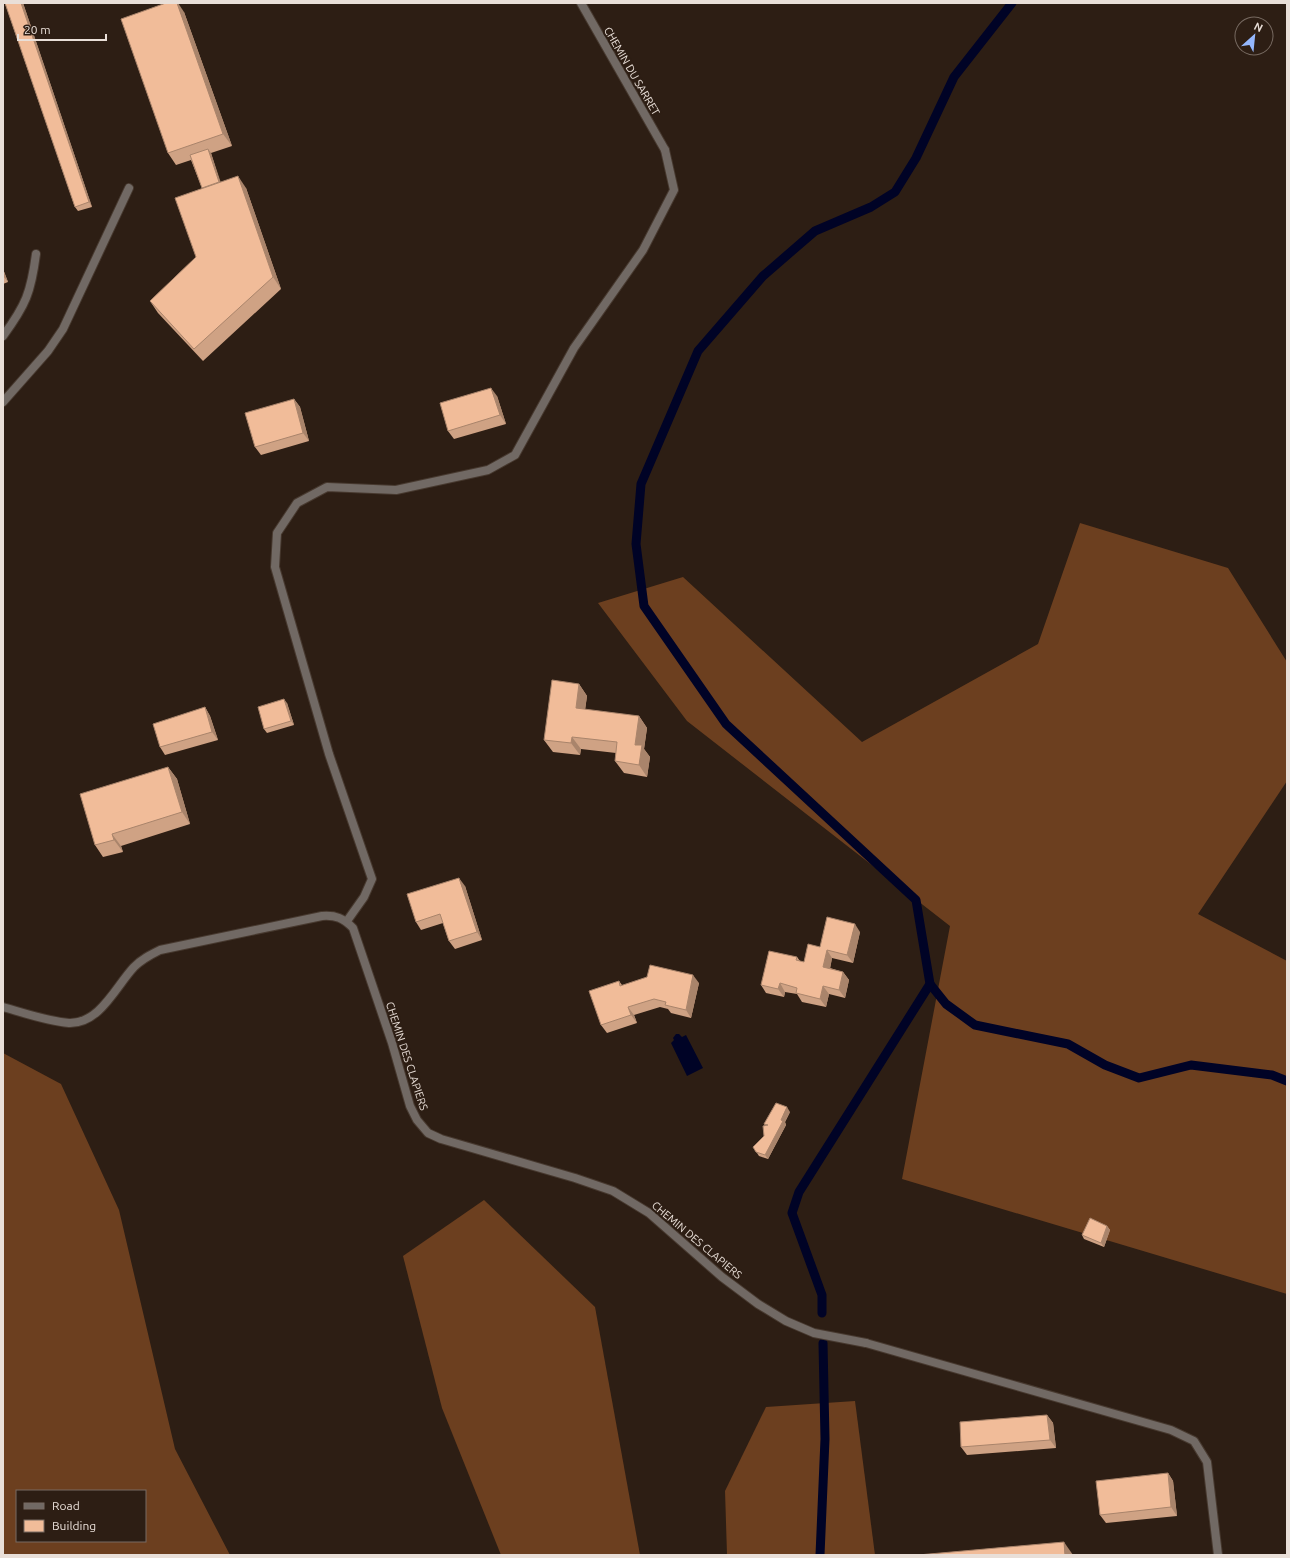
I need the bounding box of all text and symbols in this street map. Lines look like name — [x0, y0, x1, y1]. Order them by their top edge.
scale bar — [18, 16, 106, 42]
north arrow — [1234, 16, 1274, 56]
text: N — [1252, 20, 1265, 34]
text: 20 m — [24, 23, 51, 36]
street label: CHEMIN DU SARRET — [602, 25, 662, 117]
street label: CHEMIN DES CLAPIERS — [384, 1000, 430, 1112]
street label: CHEMIN DES CLAPIERS — [650, 1199, 745, 1281]
legend — [16, 1490, 146, 1542]
text: Road — [52, 1499, 80, 1512]
text: Building — [52, 1519, 96, 1532]

